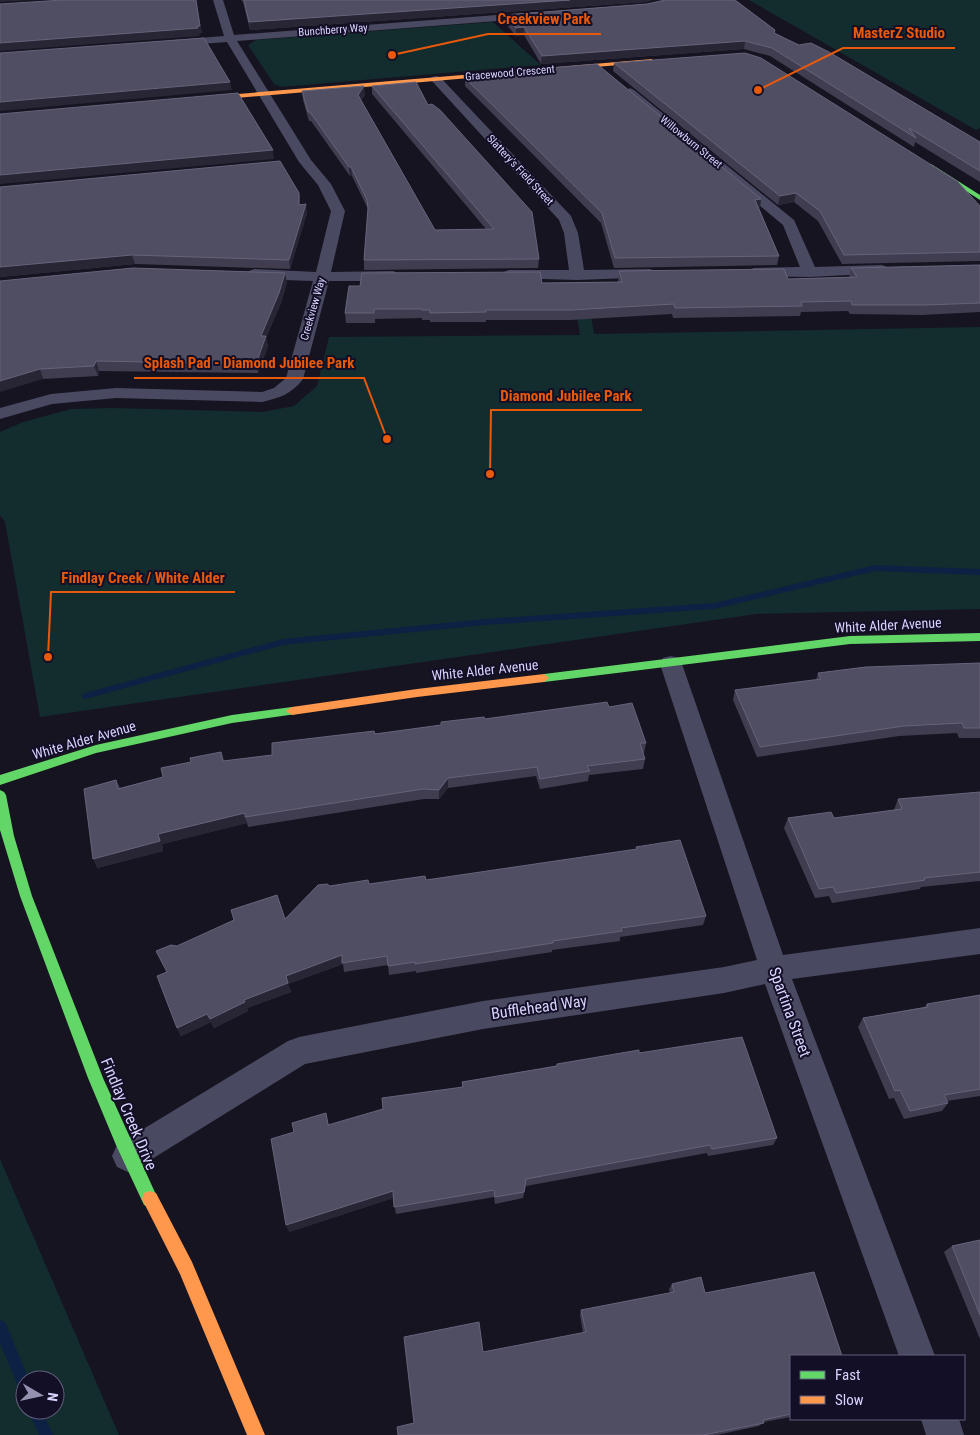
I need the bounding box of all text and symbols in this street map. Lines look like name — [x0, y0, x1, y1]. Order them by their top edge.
callout: Creekview Park — [488, 4, 601, 34]
text: Creekview Park — [497, 10, 591, 28]
callout: MasterZ Studio — [843, 18, 955, 48]
street label: Bunchberry Way — [298, 21, 369, 39]
text: MasterZ Studio — [853, 24, 945, 42]
street label: Gracewood Crescent — [465, 63, 555, 83]
street label: Willowburn Street — [657, 113, 725, 171]
street label: Slattery's Field Street — [484, 132, 556, 208]
street label: Creekview Way — [298, 276, 328, 342]
callout: Splash Pad - Diamond Jubilee Park — [134, 348, 364, 378]
text: Splash Pad - Diamond Jubilee Park — [144, 354, 355, 372]
callout: Diamond Jubilee Park — [491, 380, 642, 410]
text: Diamond Jubilee Park — [500, 387, 633, 405]
callout: Findlay Creek / White Alder — [51, 562, 235, 592]
text: Findlay Creek / White Alder — [61, 569, 225, 587]
street label: White Alder Avenue — [834, 614, 942, 636]
street label: White Alder Avenue — [431, 656, 540, 684]
street label: White Alder Avenue — [30, 717, 138, 762]
street label: Spartina Street — [765, 965, 815, 1060]
street label: Bufflehead Way — [490, 991, 588, 1023]
street label: Findlay Creek Drive — [97, 1055, 161, 1173]
legend — [790, 1355, 965, 1420]
text: Fast — [835, 1366, 860, 1384]
north arrow — [15, 1370, 65, 1420]
text: Slow — [835, 1391, 864, 1409]
text: N — [44, 1392, 61, 1403]

